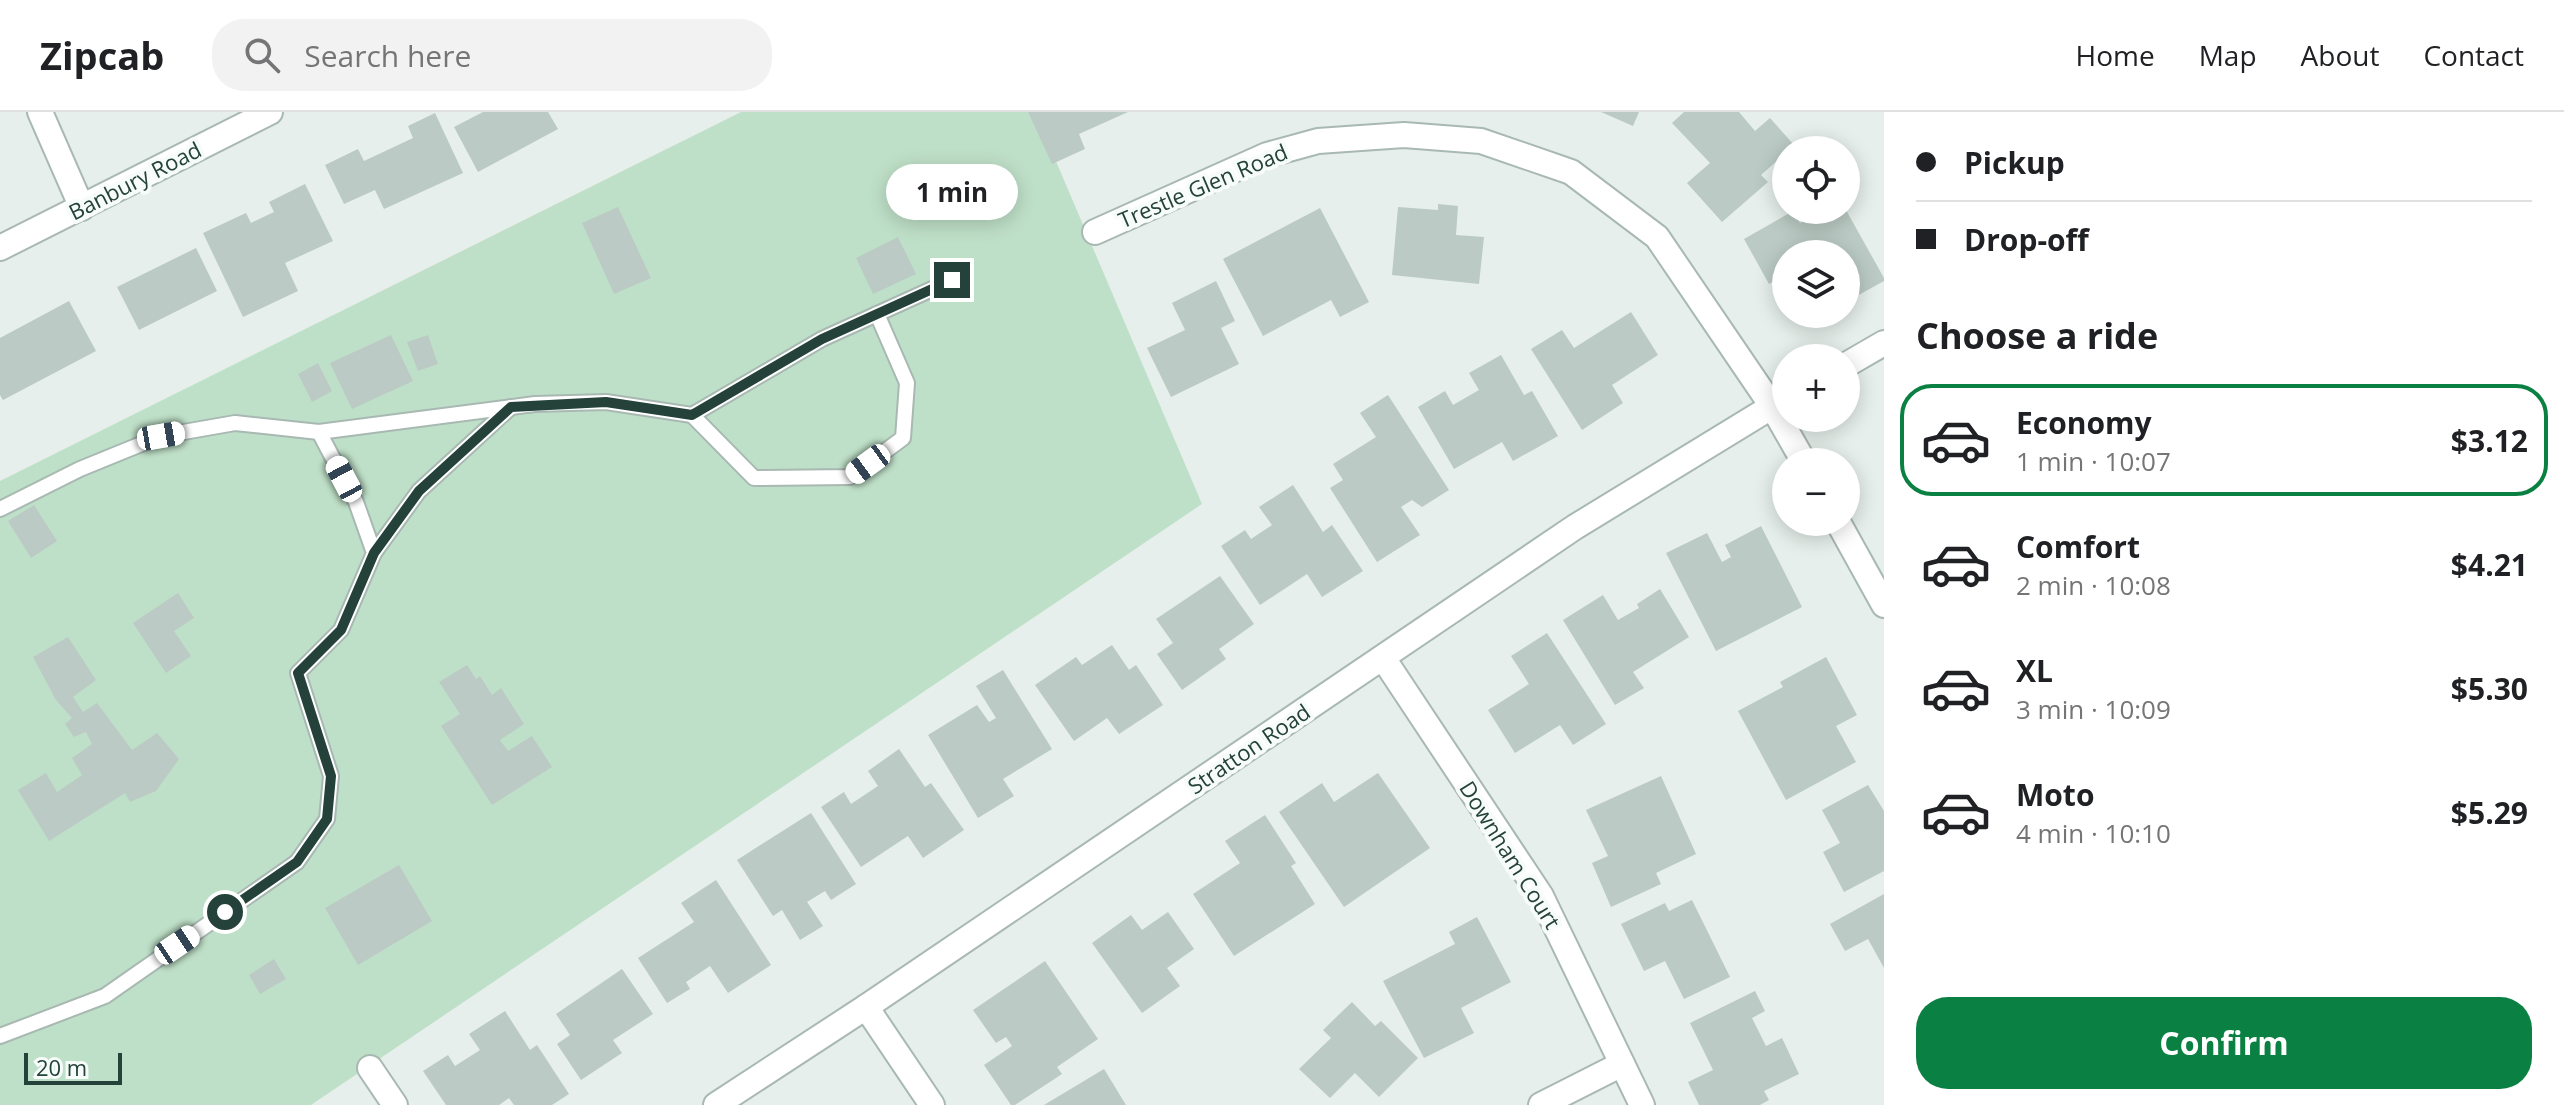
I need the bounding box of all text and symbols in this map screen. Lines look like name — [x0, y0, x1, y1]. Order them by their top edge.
search box — [212, 19, 772, 91]
text: Zipcab — [40, 29, 164, 81]
icon: search — [240, 33, 284, 77]
text: Search here — [304, 35, 471, 76]
text: Home — [2076, 36, 2155, 74]
text: Map — [2199, 36, 2257, 74]
text: About — [2301, 36, 2379, 74]
text: Contact — [2423, 36, 2524, 74]
street label: Banbury Road — [63, 134, 206, 226]
street label: Trestle Glen Road — [1113, 136, 1292, 234]
map controls — [1772, 136, 1860, 536]
button: locate — [1772, 136, 1860, 224]
text: Pickup — [1964, 142, 2065, 183]
callout: 1 min — [886, 164, 1018, 220]
text: 1 min — [916, 174, 988, 210]
text: Drop-off — [1964, 219, 2089, 260]
button: layers — [1772, 240, 1860, 328]
route end — [934, 262, 970, 298]
text: Choose a ride — [1916, 311, 2158, 360]
button: + — [1772, 344, 1860, 432]
text: Economy — [2016, 402, 2152, 443]
icon: car — [1920, 404, 1992, 476]
car — [135, 420, 187, 452]
text: $3.12 — [2451, 420, 2528, 461]
car — [842, 440, 894, 488]
text: 1 min · 10:07 — [2016, 443, 2171, 479]
button: − — [1772, 448, 1860, 536]
car — [322, 452, 366, 506]
text: Comfort — [2016, 526, 2140, 567]
icon: car — [1920, 528, 1992, 600]
text: $4.21 — [2451, 544, 2528, 585]
text: 2 min · 10:08 — [2016, 567, 2171, 603]
text: XL — [2016, 650, 2053, 691]
icon: car — [1920, 652, 1992, 724]
text: $5.30 — [2451, 668, 2528, 709]
text: 3 min · 10:09 — [2016, 691, 2171, 727]
street label: Stratton Road — [1181, 696, 1316, 800]
text: Moto — [2016, 774, 2094, 815]
street label: Downham Court — [1453, 775, 1568, 934]
icon: car — [1920, 776, 1992, 848]
text: $5.29 — [2451, 792, 2528, 833]
text: 4 min · 10:10 — [2016, 815, 2171, 851]
route start — [207, 894, 243, 930]
car — [150, 922, 204, 968]
button: Confirm — [1916, 997, 2532, 1089]
scale bar — [24, 1049, 122, 1085]
text: 20 m — [36, 1052, 87, 1082]

